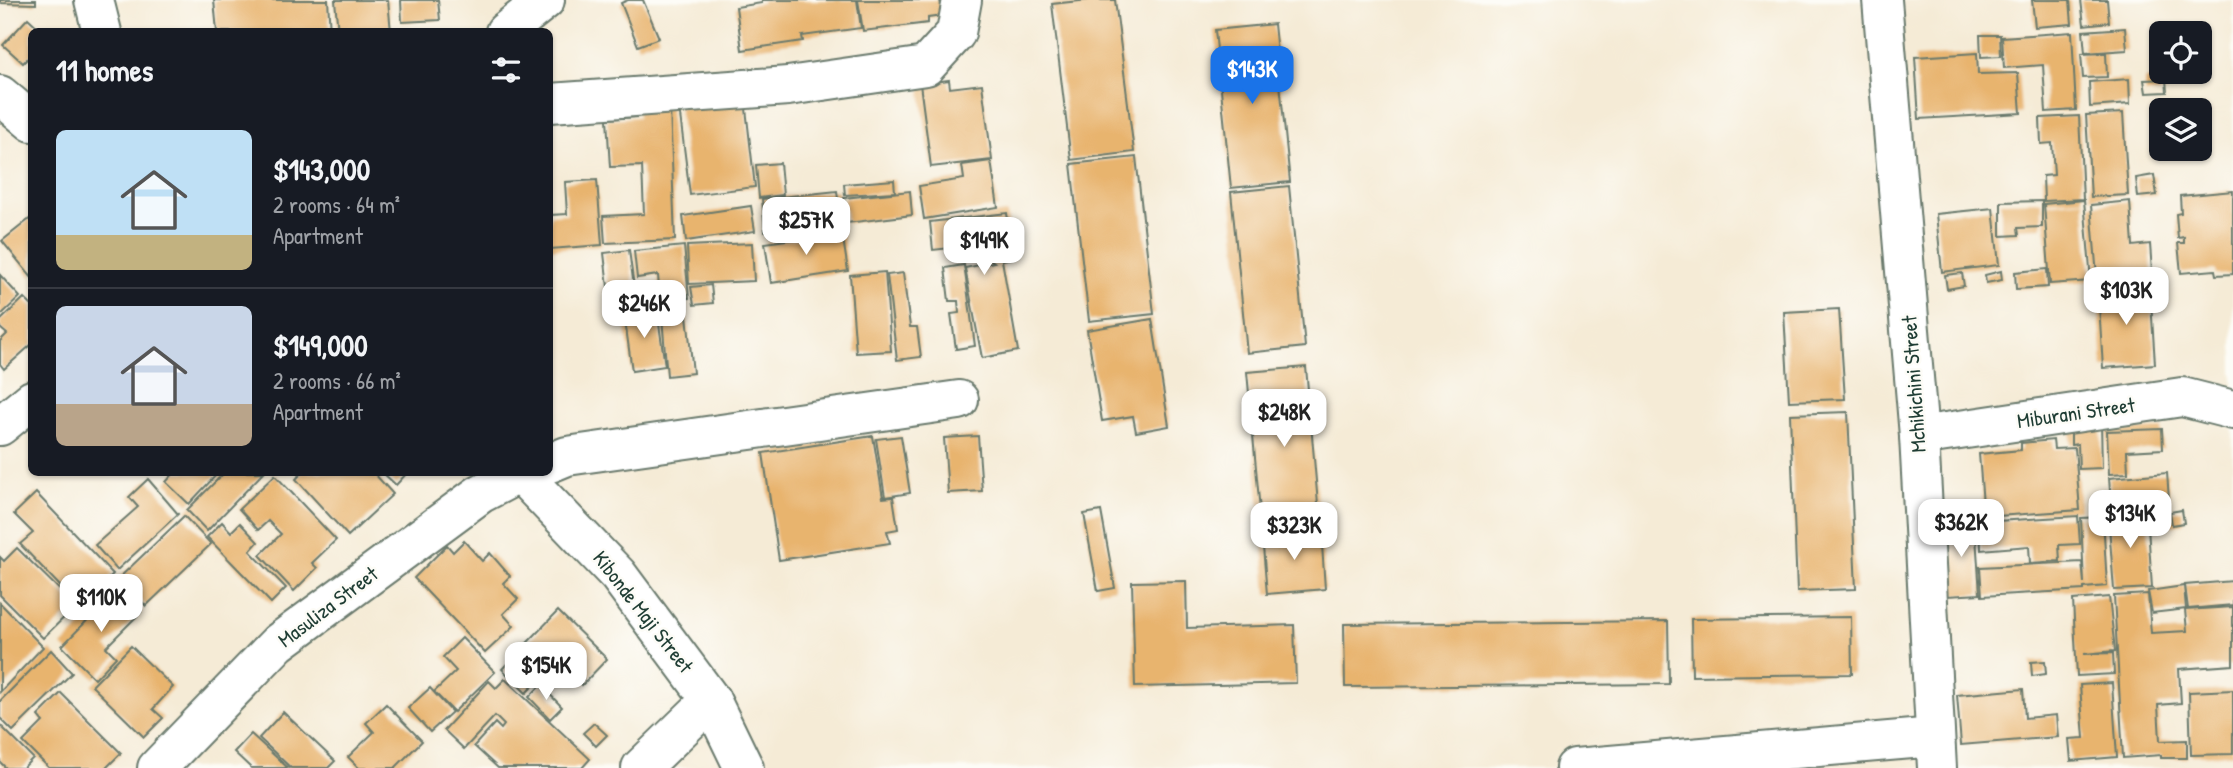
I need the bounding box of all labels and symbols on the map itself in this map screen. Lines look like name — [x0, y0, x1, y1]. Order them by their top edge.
pin: $143K — [1203, 46, 1301, 106]
pin: $257K — [757, 198, 855, 257]
pin: $149K — [935, 218, 1033, 277]
pin: $103K — [2077, 268, 2175, 327]
pin: $246K — [595, 280, 693, 340]
street label: Mchikichini Street — [1894, 314, 1933, 453]
pin: $248K — [1235, 390, 1333, 449]
street label: Miburani Street — [2015, 390, 2137, 435]
pin: $134K — [2081, 490, 2179, 550]
pin: $362K — [1912, 500, 2010, 559]
pin: $323K — [1245, 503, 1343, 562]
street label: Kibonde Maji Street — [586, 545, 701, 679]
street label: Masuliza Street — [272, 559, 384, 654]
pin: $110K — [52, 574, 150, 634]
pin: $154K — [497, 642, 595, 702]

